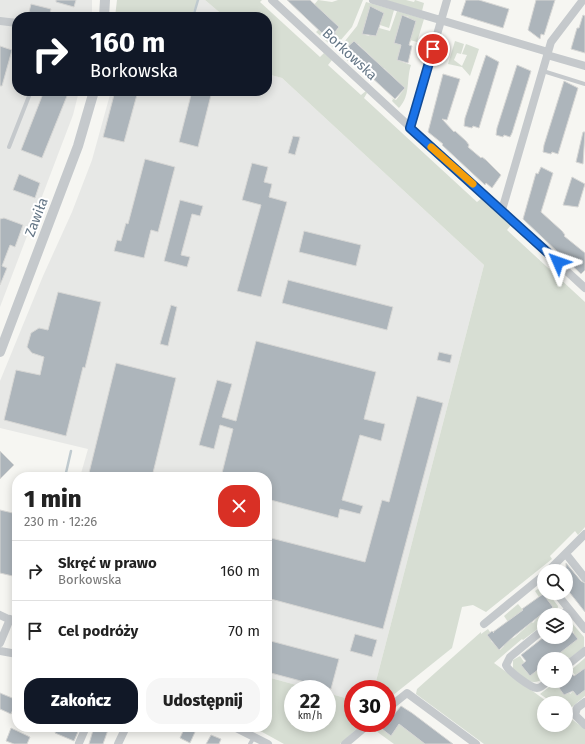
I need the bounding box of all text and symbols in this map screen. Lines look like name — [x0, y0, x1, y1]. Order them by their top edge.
street label: Borkowska — [319, 25, 380, 84]
text: 160 m — [90, 26, 165, 59]
icon: right — [24, 28, 76, 80]
pin — [416, 32, 450, 66]
icon: arrive — [422, 38, 444, 60]
text: Borkowska — [90, 60, 178, 82]
street label: Zawiła — [21, 195, 52, 239]
position arrow — [537, 241, 579, 283]
text: 1 min — [24, 485, 82, 513]
button: close — [218, 485, 260, 527]
text: 230 m · 12:26 — [24, 514, 97, 529]
text: Skręć w prawo — [58, 554, 157, 572]
icon: right — [24, 560, 46, 582]
text: 160 m — [220, 562, 260, 580]
map controls — [537, 564, 573, 732]
button: search — [537, 564, 573, 600]
text: Borkowska — [58, 572, 122, 587]
button: layers — [537, 608, 573, 644]
icon: arrive — [24, 620, 46, 642]
text: Cel podróży — [58, 622, 138, 640]
text: 70 m — [228, 622, 260, 640]
button: + — [537, 652, 573, 688]
button: Zakończ — [24, 678, 138, 724]
button: Udostępnij — [146, 678, 260, 724]
speed limit sign: 30 — [344, 680, 396, 732]
text: 22 — [300, 689, 320, 713]
button: − — [537, 696, 573, 732]
text: km/h — [298, 710, 322, 722]

